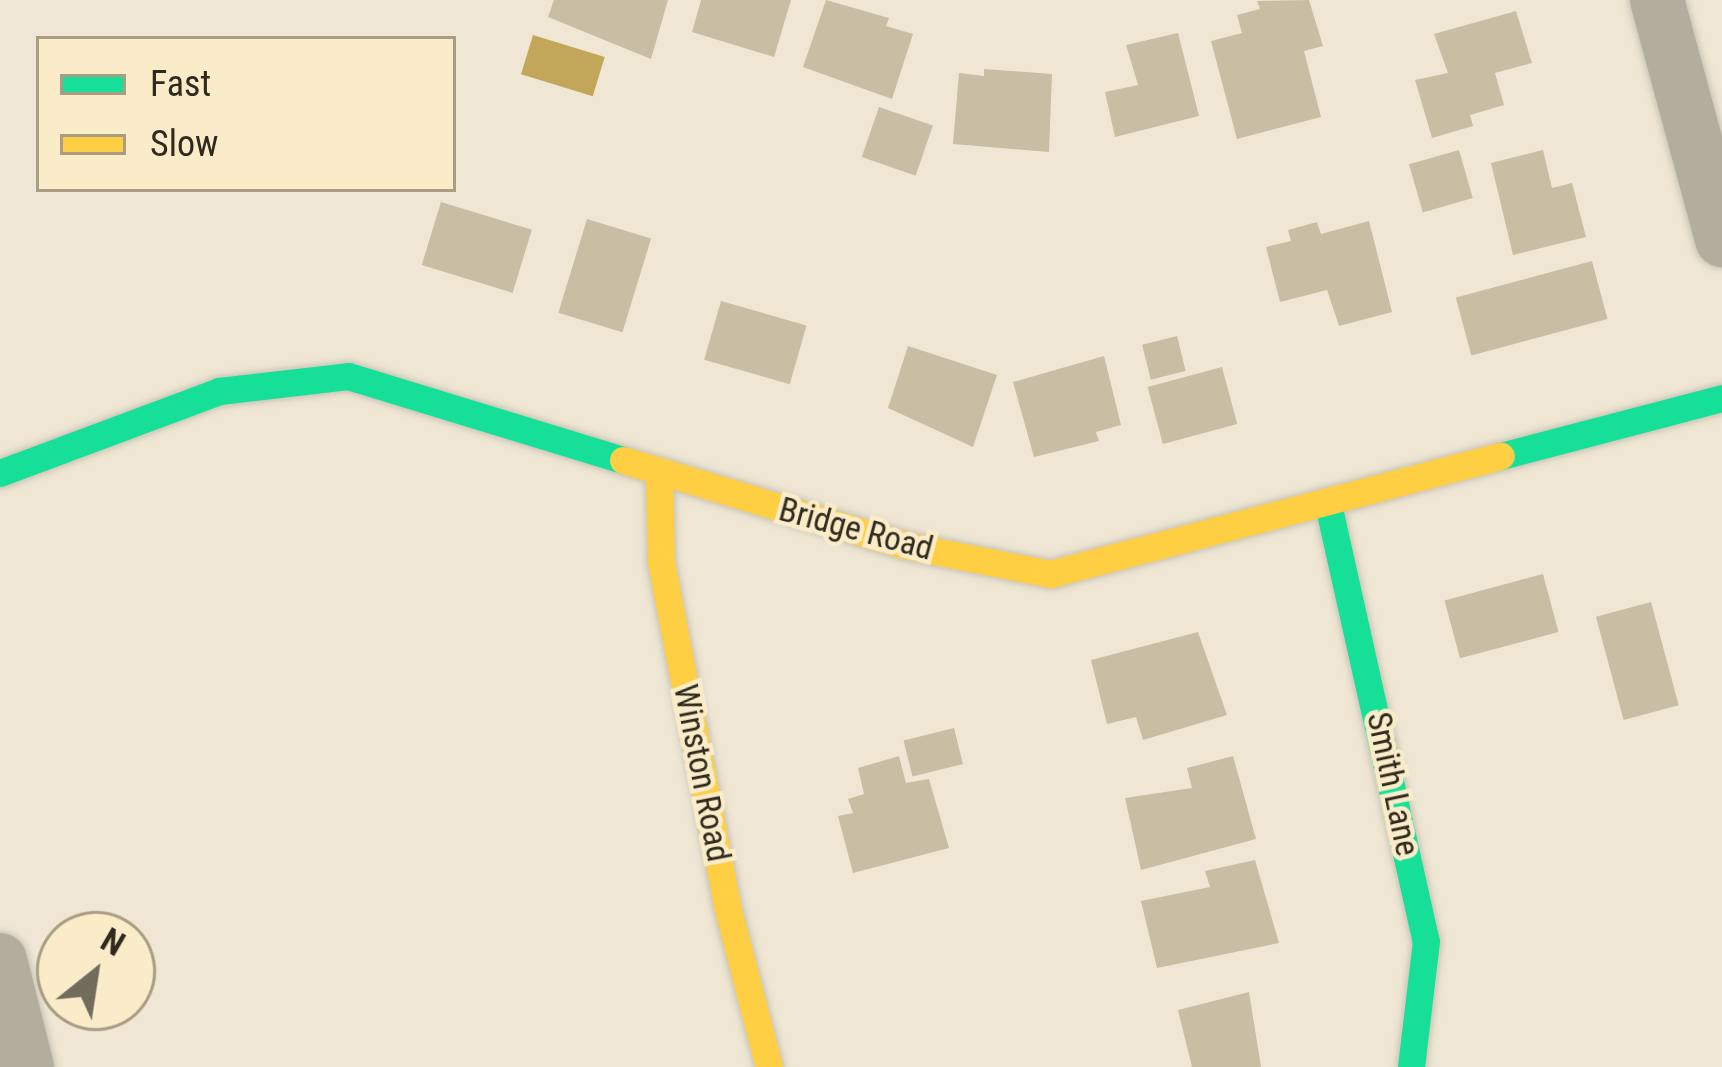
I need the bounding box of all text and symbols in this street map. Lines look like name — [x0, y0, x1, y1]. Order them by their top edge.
legend — [36, 36, 456, 192]
text: Fast — [150, 63, 211, 105]
text: Slow — [150, 123, 218, 165]
street label: Bridge Road — [775, 489, 937, 569]
street label: Winston Road — [665, 681, 739, 865]
street label: Smith Lane — [1358, 709, 1428, 859]
north arrow — [36, 911, 156, 1031]
text: N — [94, 920, 131, 964]

